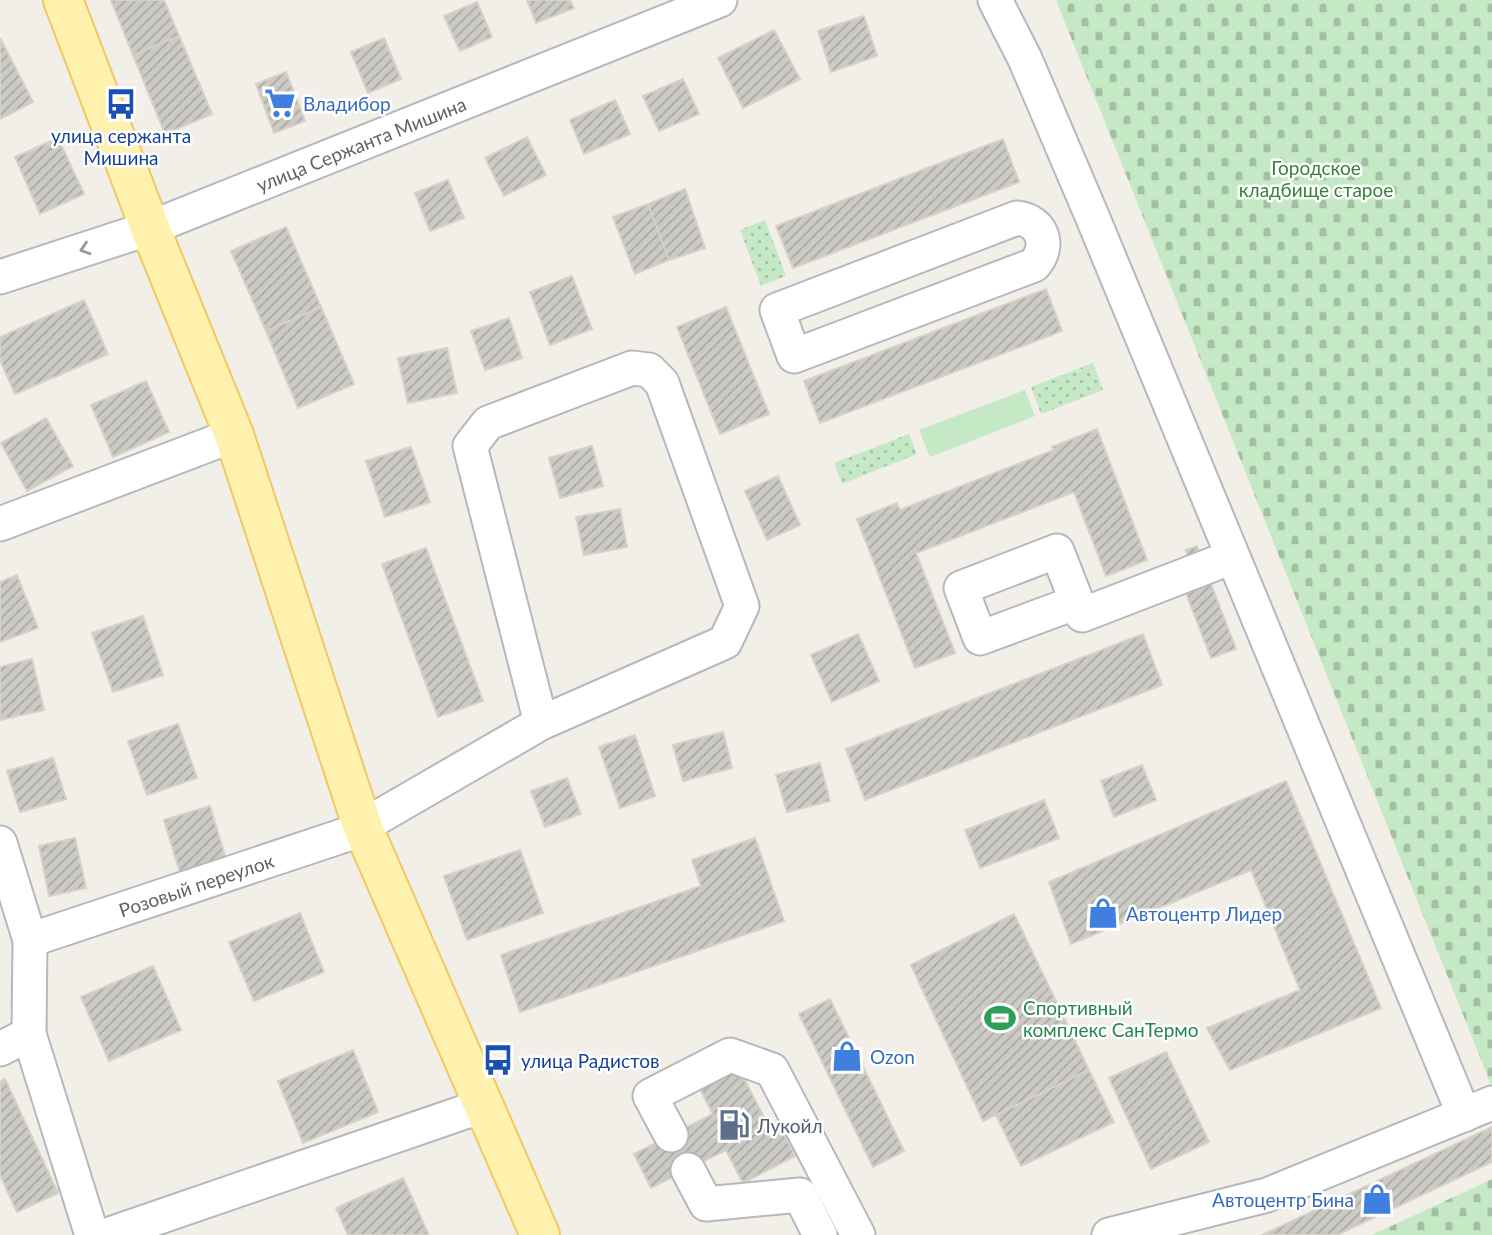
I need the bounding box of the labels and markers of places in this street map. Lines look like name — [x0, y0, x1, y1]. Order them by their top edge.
supermarket icon: Владибор — [263, 86, 297, 120]
bus stop icon: улица cержанта Мишина — [104, 87, 138, 121]
place label: Владибор — [303, 92, 391, 115]
place label: улица cержанта Мишина — [51, 124, 191, 169]
shop icon: Автоцентр Лидер — [1086, 896, 1120, 930]
place label: Автоцентр Лидер — [1126, 902, 1282, 925]
place label: Спортивный комплекс СанТермо — [1023, 996, 1198, 1041]
sports icon: Спортивный комплекс СанТермо — [983, 1001, 1017, 1035]
shop icon: Ozon — [830, 1039, 864, 1073]
bus stop icon: улица Радистов — [481, 1043, 515, 1077]
place label: Ozon — [870, 1045, 915, 1068]
place label: улица Радистов — [521, 1049, 659, 1072]
fuel station icon: Лукойл — [717, 1108, 751, 1142]
place label: Лукойл — [756, 1114, 823, 1137]
shop icon: Автоцентр Бина — [1360, 1182, 1394, 1216]
place label: Автоцентр Бина — [1212, 1188, 1354, 1211]

